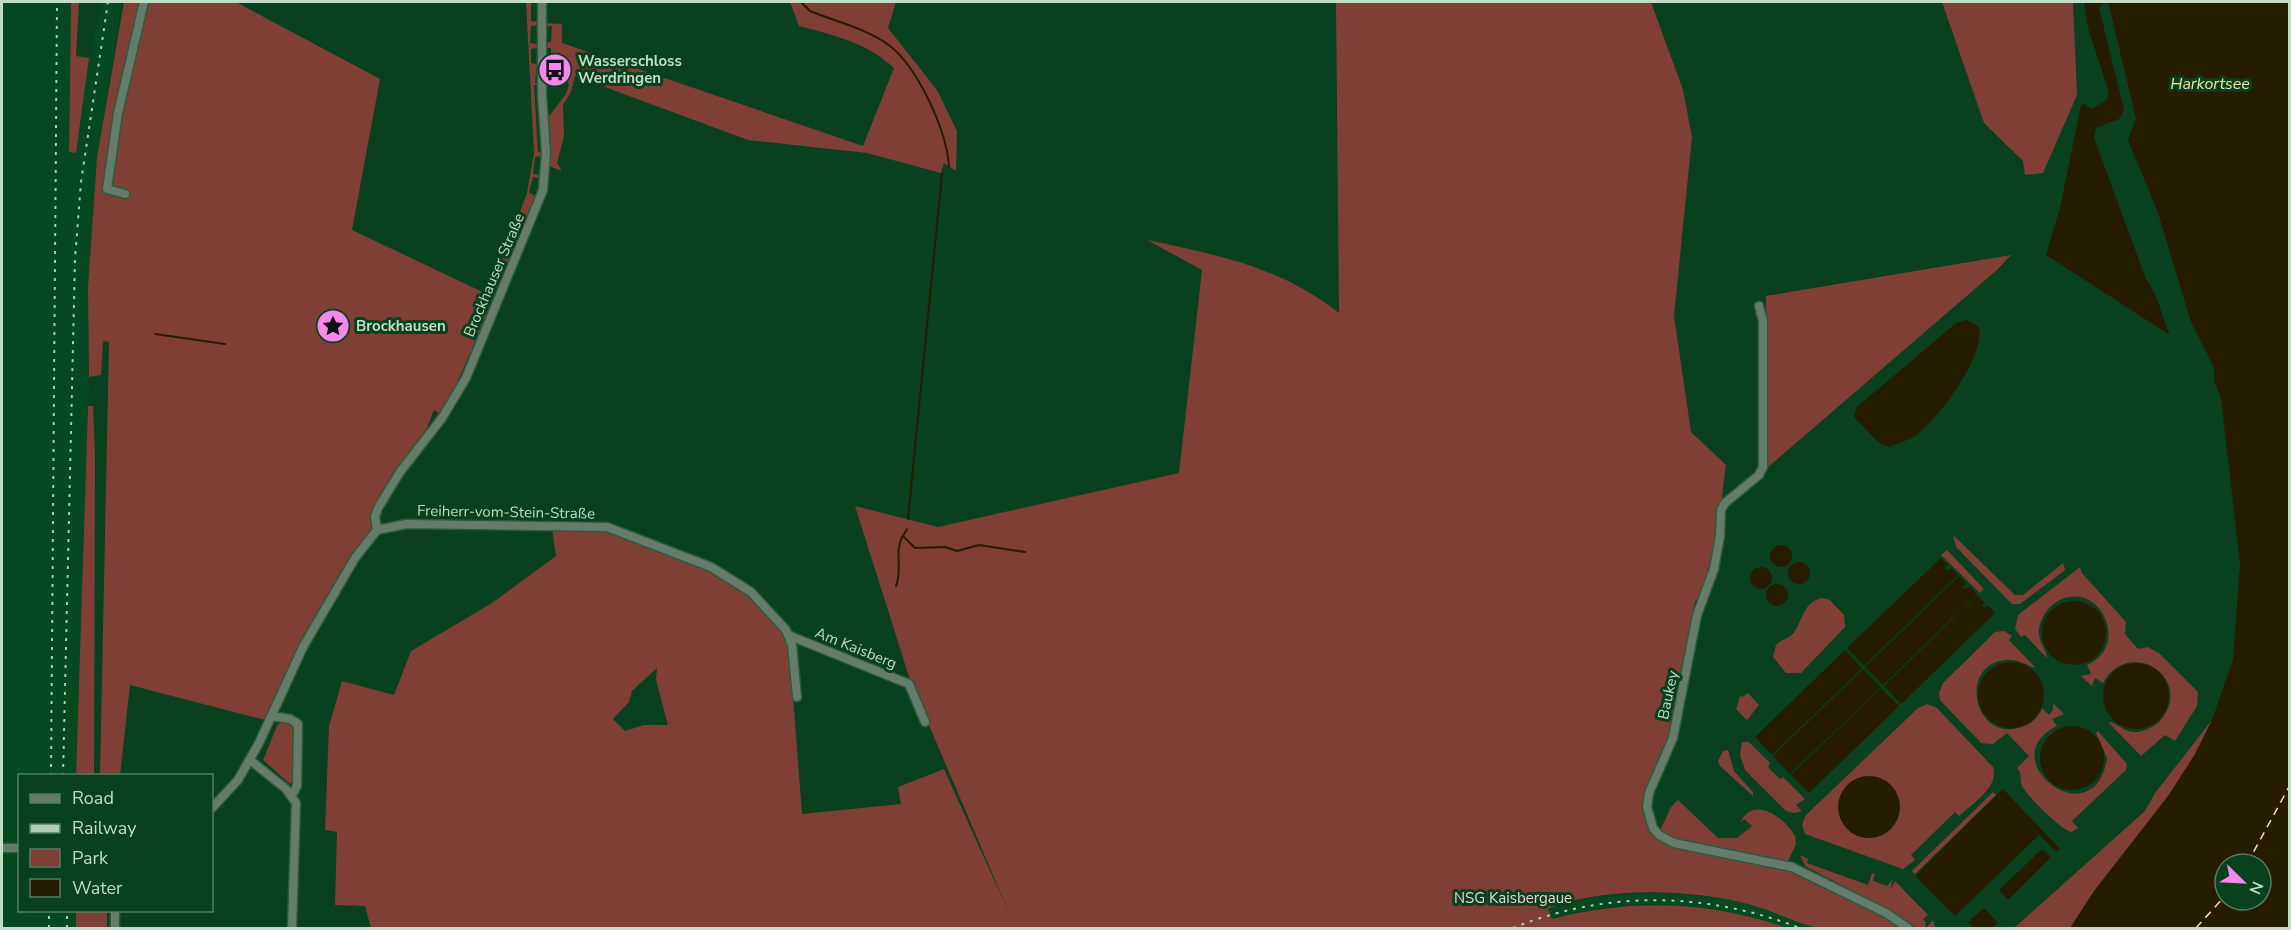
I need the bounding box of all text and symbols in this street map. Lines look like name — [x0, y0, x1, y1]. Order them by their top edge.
place label: Wasserschloss Werdringen — [578, 51, 682, 88]
bus stop icon: Wasserschloss Werdringen — [537, 52, 573, 88]
water label: Harkortsee — [2170, 73, 2250, 95]
street label: Brockhauser Straße — [459, 210, 529, 340]
place icon: Brockhausen — [315, 308, 351, 344]
place label: Brockhausen — [356, 316, 446, 336]
street label: Freiherr-vom-Stein-Straße — [417, 500, 595, 524]
street label: Am Kaisberg — [812, 623, 900, 673]
street label: Baukey — [1653, 668, 1683, 721]
legend — [18, 774, 213, 912]
text: Road — [72, 786, 114, 810]
text: Railway — [72, 816, 137, 840]
text: Park — [72, 846, 109, 870]
north arrow — [2213, 852, 2273, 912]
text: Water — [72, 876, 123, 900]
text: N — [2243, 878, 2268, 898]
park label: NSG Kaisbergaue — [1454, 888, 1572, 908]

